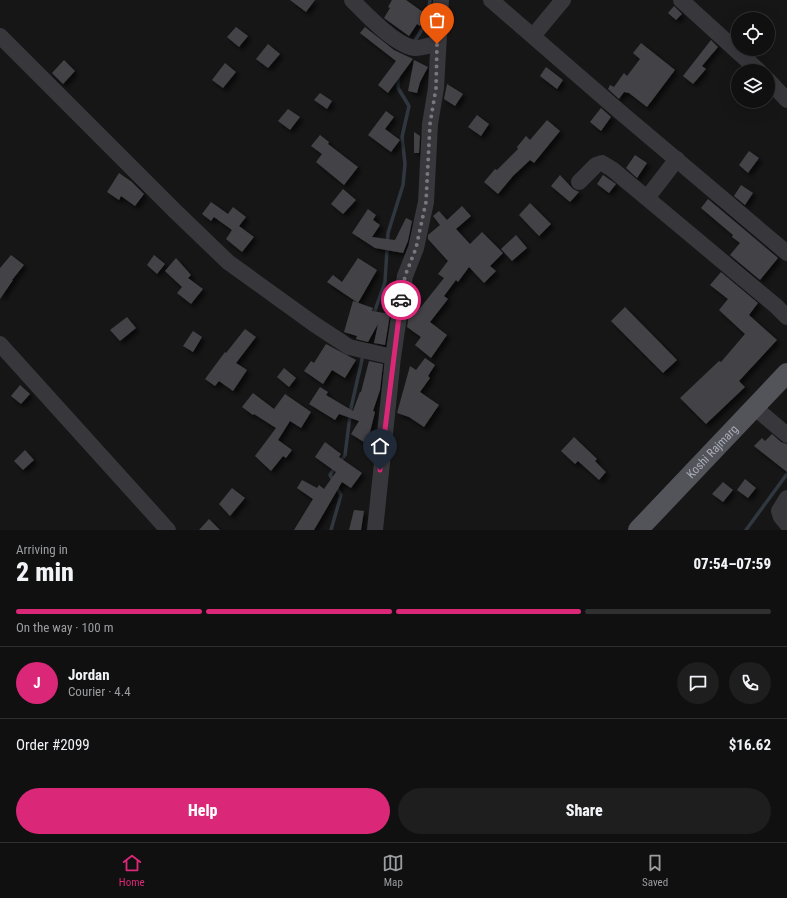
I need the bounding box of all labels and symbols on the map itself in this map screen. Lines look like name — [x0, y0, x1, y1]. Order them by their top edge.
pin — [420, 3, 454, 44]
courier — [381, 280, 421, 320]
street label: Koshi Rajmarg — [684, 422, 741, 481]
pin — [363, 429, 397, 470]

